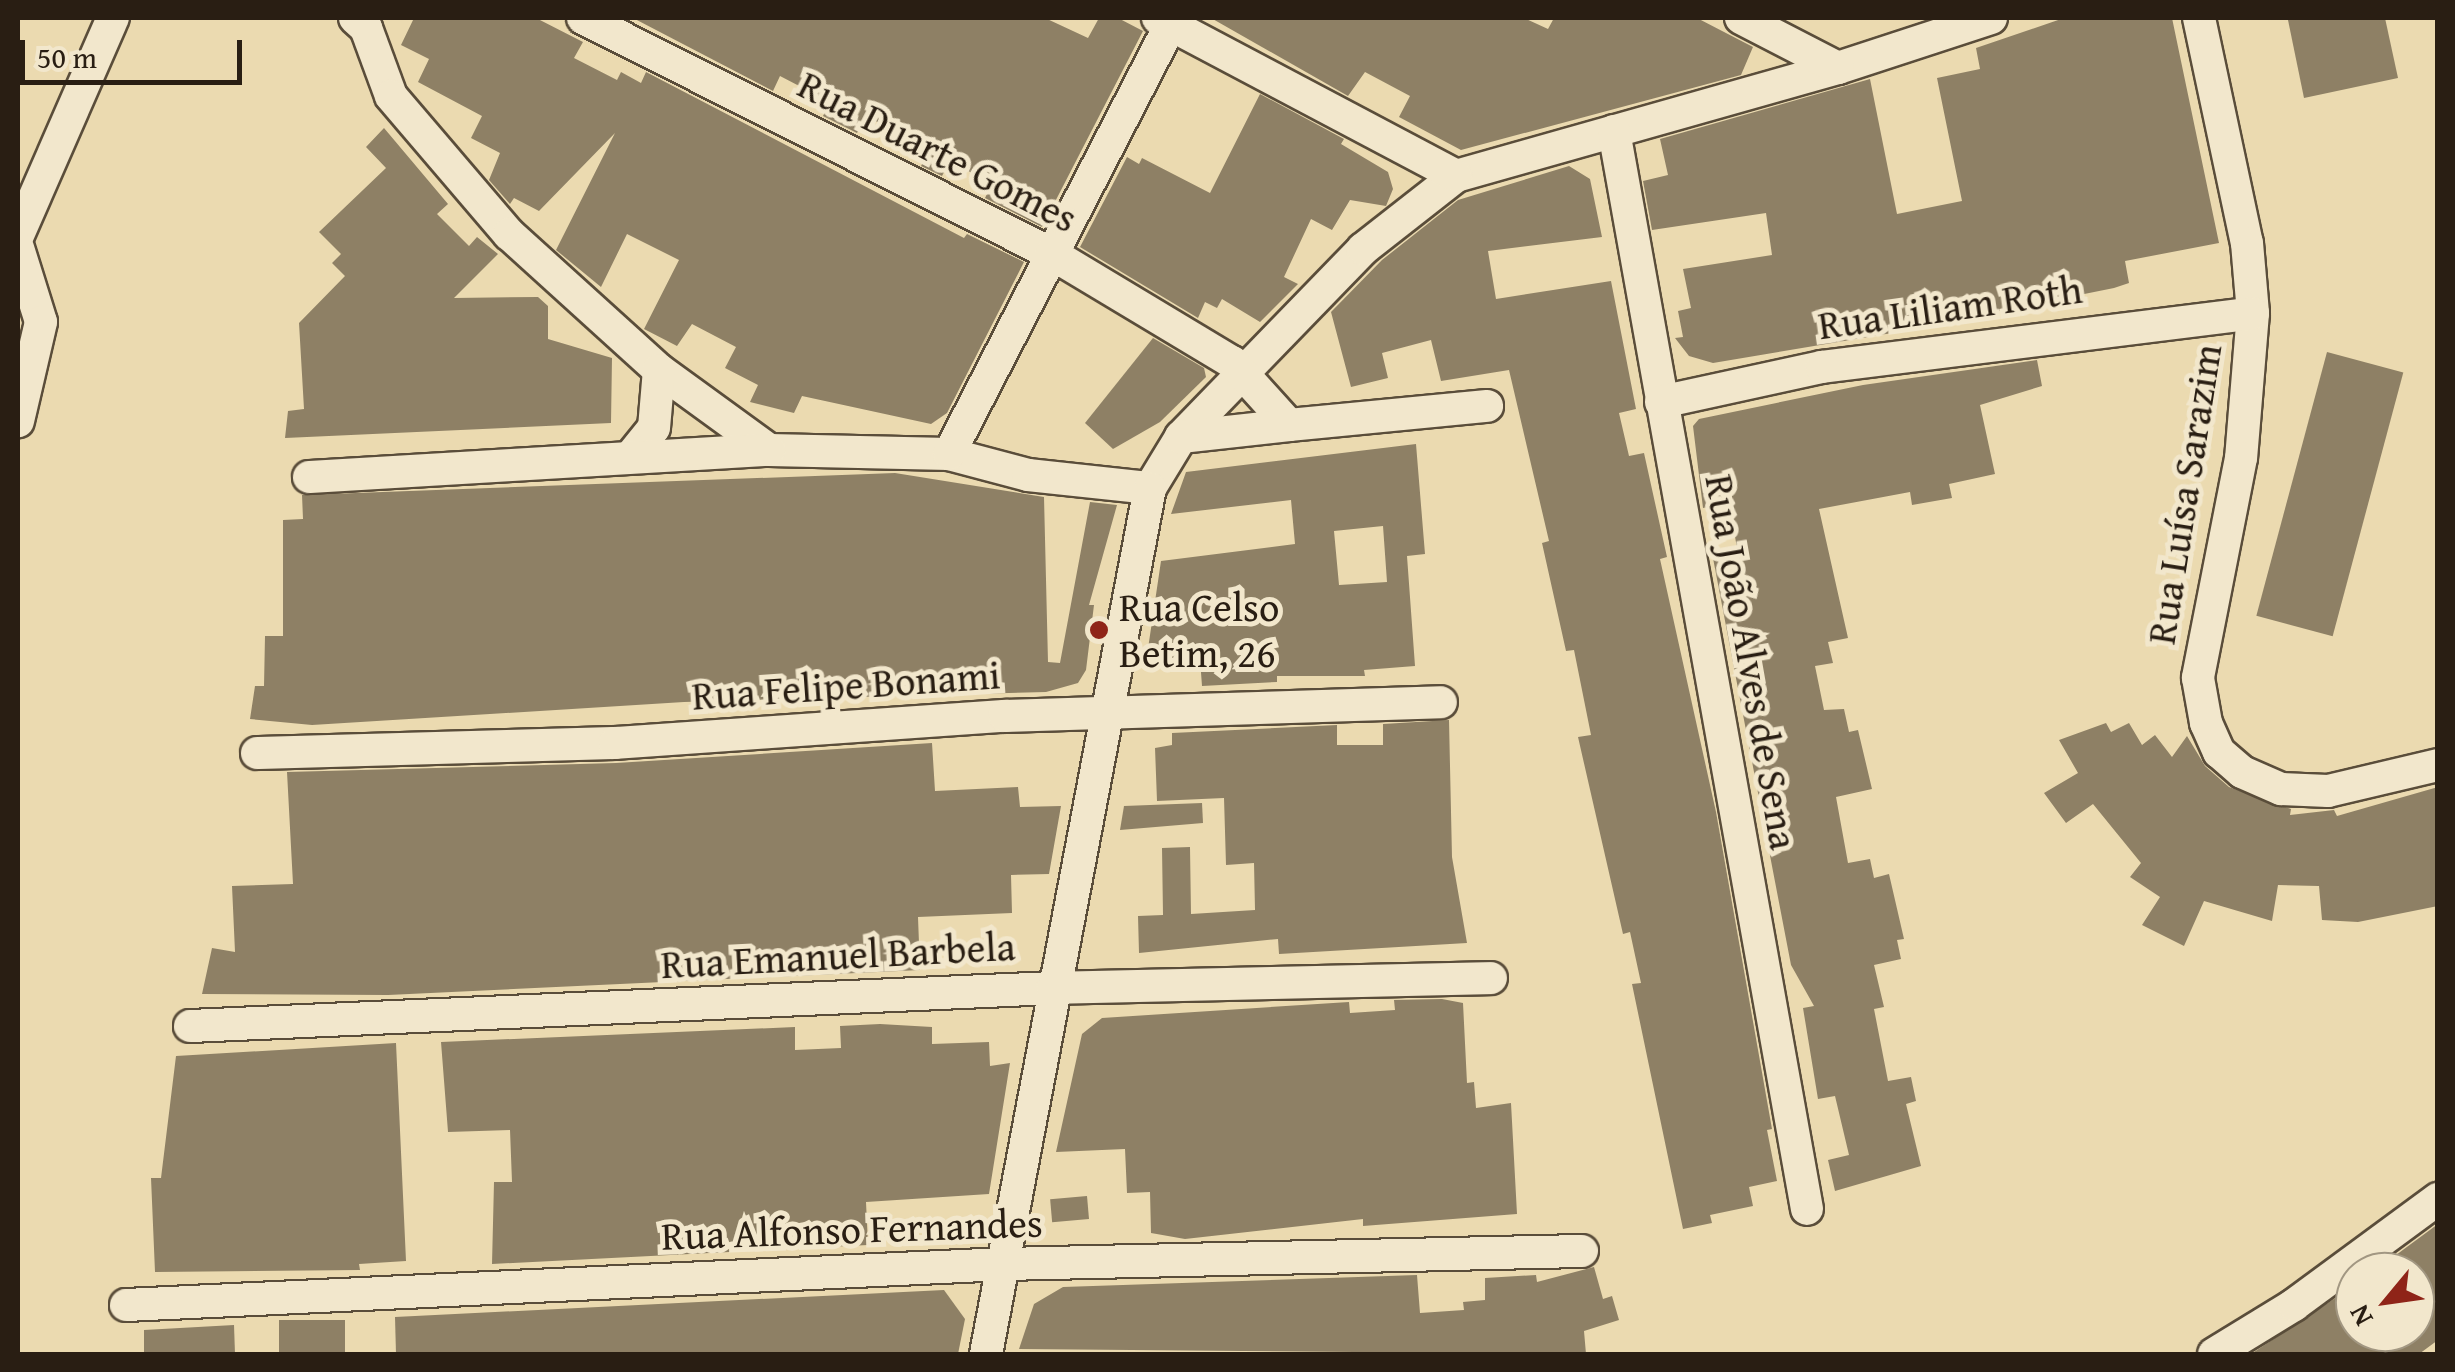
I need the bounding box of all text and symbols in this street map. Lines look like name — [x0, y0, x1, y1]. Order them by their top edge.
scale bar — [25, 20, 248, 82]
text: 50 m — [37, 35, 97, 79]
street label: Rua Duarte Gomes — [790, 60, 1086, 242]
street label: Rua Liliam Roth — [1815, 265, 2085, 349]
street label: Rua Luísa Sarazim — [2137, 341, 2231, 647]
street label: Rua João Alves de Sena — [1695, 471, 1809, 853]
place label: Rua Celso Betim, 26 — [1119, 583, 1279, 677]
marker: Rua Celso Betim, 26 — [1088, 619, 1110, 641]
street label: Rua Felipe Bonami — [690, 650, 1002, 720]
street label: Rua Emanuel Barbela — [660, 922, 1016, 988]
street label: Rua Alfonso Fernandes — [660, 1198, 1044, 1260]
north arrow — [2335, 1252, 2435, 1352]
text: N — [2338, 1298, 2383, 1334]

